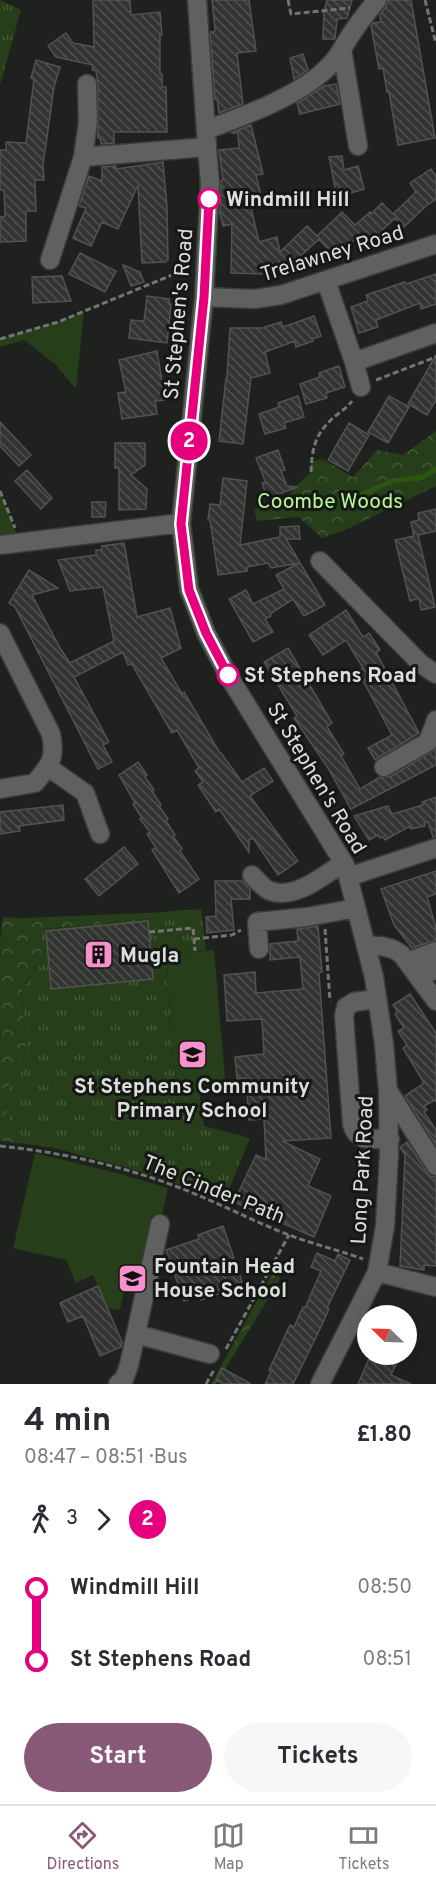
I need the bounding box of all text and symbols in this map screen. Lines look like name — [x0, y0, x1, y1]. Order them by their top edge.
place label: Windmill Hill — [226, 187, 350, 214]
marker: Windmill Hill — [198, 188, 220, 210]
street label: Trelawney Road — [258, 220, 407, 289]
street label: St Stephen's Road — [159, 227, 200, 401]
line badge: 2 — [170, 422, 208, 460]
text: 2 — [183, 428, 195, 455]
park label: Coombe Woods — [257, 489, 403, 516]
place label: St Stephens Road — [244, 663, 417, 690]
marker: St Stephens Road — [217, 664, 239, 686]
street label: St Stephen's Road — [260, 698, 372, 859]
building icon: Mugla — [83, 939, 115, 971]
place label: Mugla — [120, 943, 179, 970]
school or university icon: St Stephens Community Primary School — [176, 1039, 208, 1071]
place label: St Stephens Community Primary School — [74, 1074, 310, 1125]
street label: Long Park Road — [346, 1095, 381, 1245]
street label: The Cinder Path — [138, 1150, 288, 1231]
place label: Fountain Head House School — [154, 1254, 295, 1305]
school or university icon: Fountain Head House School — [117, 1262, 149, 1294]
north arrow — [357, 1305, 417, 1365]
map controls — [357, 1305, 417, 1365]
text: 4 min — [24, 1401, 111, 1443]
text: £1.80 — [357, 1422, 412, 1449]
text: 08:47 – 08:51 · Bus — [24, 1445, 188, 1471]
icon: walk — [24, 1503, 57, 1536]
icon: forward — [87, 1503, 120, 1536]
text: 3 — [66, 1506, 78, 1532]
text: 2 — [141, 1506, 154, 1533]
text: Windmill Hill — [70, 1575, 199, 1602]
text: 08:50 — [357, 1575, 412, 1601]
text: St Stephens Road — [70, 1647, 251, 1674]
text: 08:51 — [363, 1647, 412, 1673]
button: Start — [24, 1723, 212, 1792]
button: Tickets — [224, 1723, 412, 1792]
tab: Directions — [47, 1819, 119, 1875]
tab: Map — [212, 1819, 245, 1875]
tab: Tickets — [338, 1819, 389, 1875]

